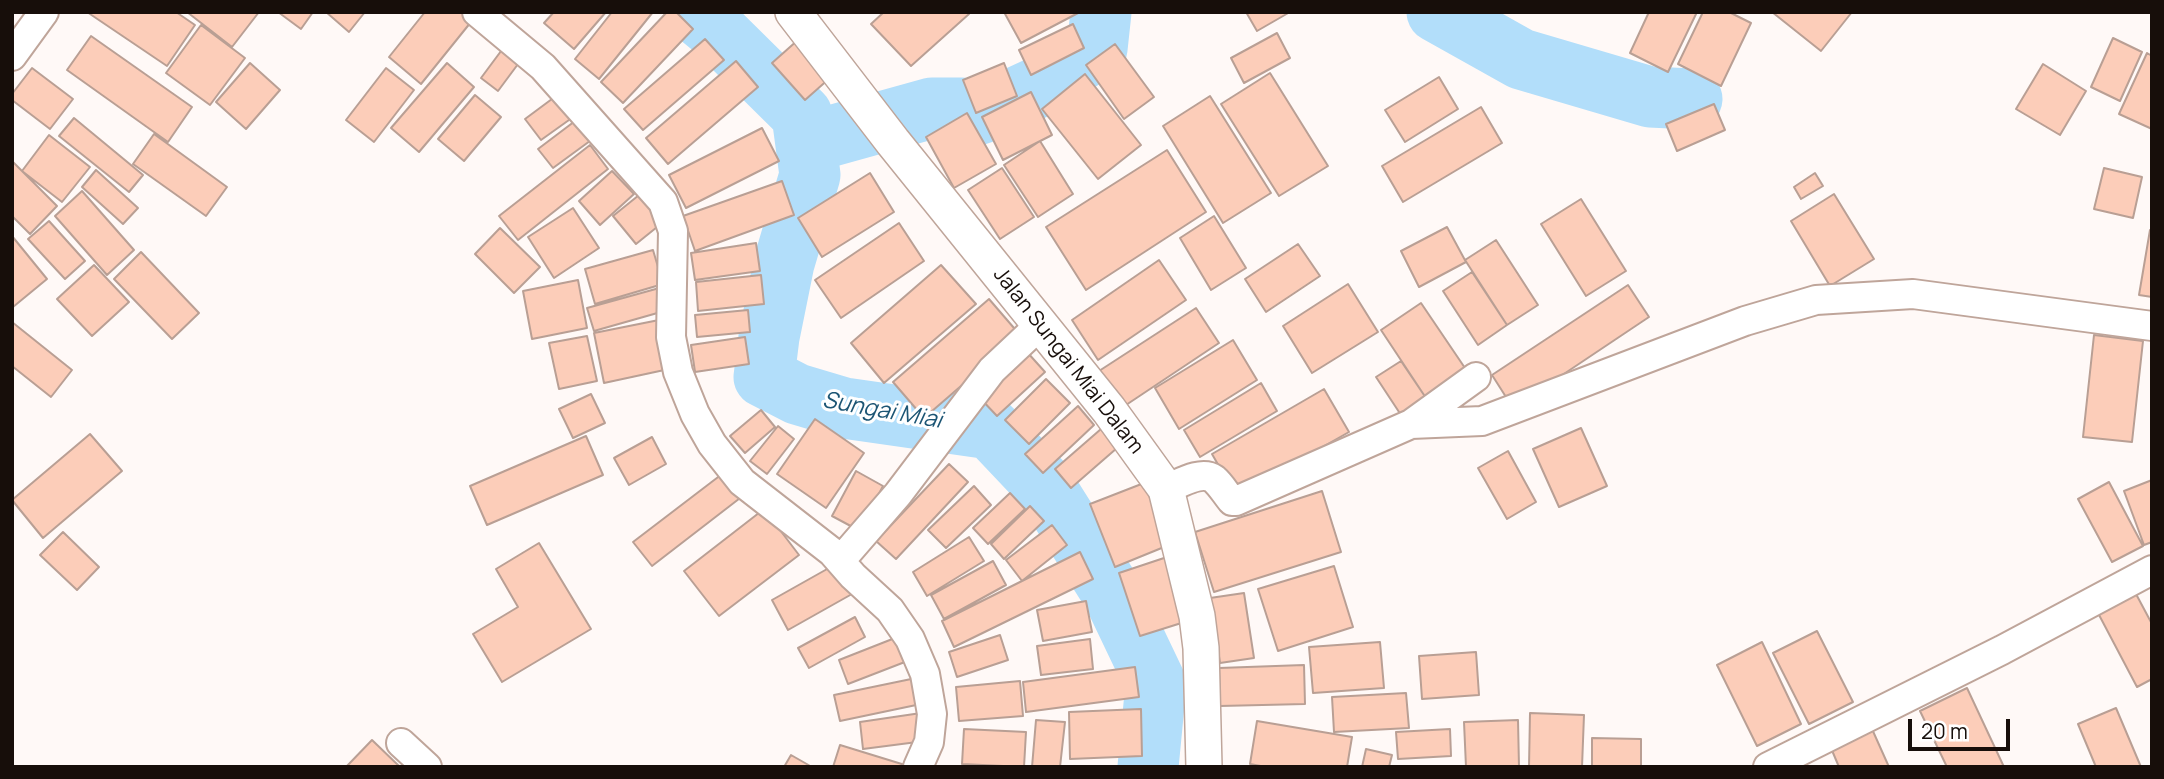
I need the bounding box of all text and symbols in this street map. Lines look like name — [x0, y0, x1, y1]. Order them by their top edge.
street label: Jalan Sungai Miai Dalam — [988, 263, 1148, 459]
water label: Sungai Miai — [820, 387, 944, 435]
scale bar — [1912, 706, 2014, 750]
text: 20 m — [1921, 717, 1968, 745]

